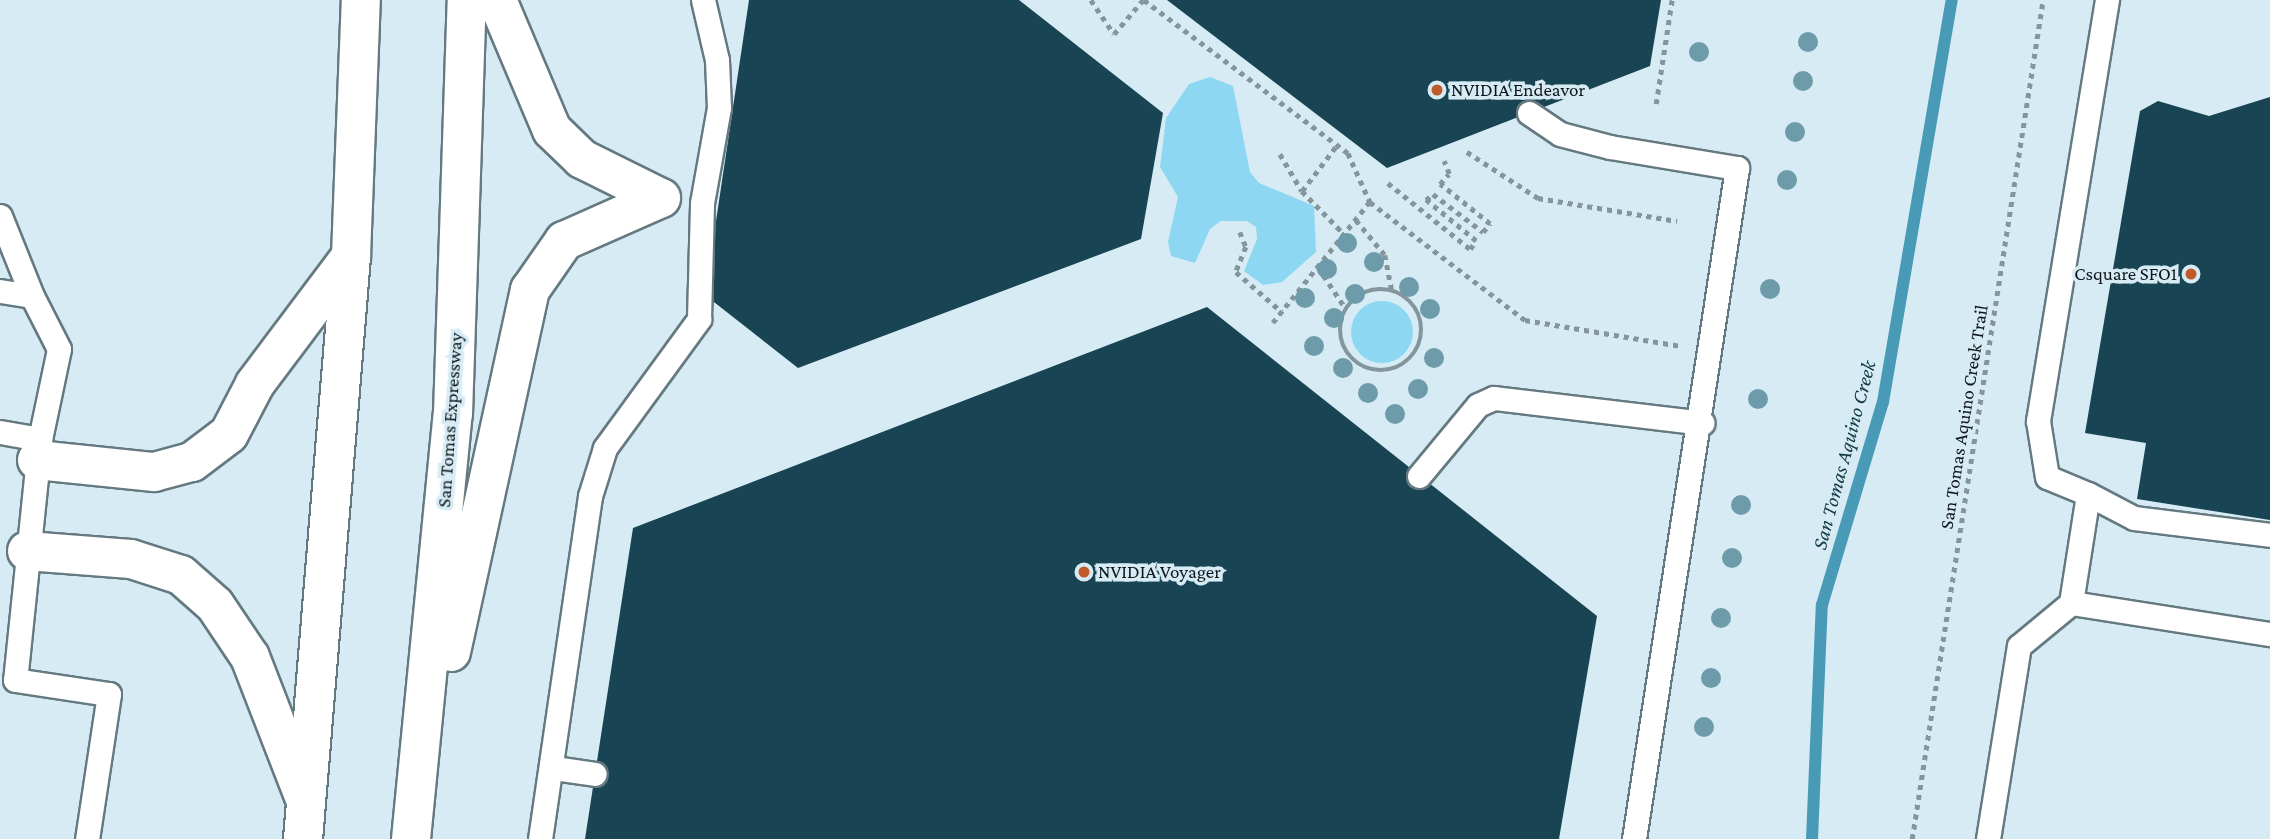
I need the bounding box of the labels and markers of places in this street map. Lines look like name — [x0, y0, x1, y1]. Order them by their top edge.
place label: NVIDIA Endeavor — [1451, 79, 1585, 101]
marker: NVIDIA Endeavor — [1429, 82, 1445, 98]
place label: Csquare SFO1 — [2074, 263, 2177, 285]
marker: Csquare SFO1 — [2183, 266, 2199, 282]
place label: NVIDIA Voyager — [1098, 561, 1221, 583]
marker: NVIDIA Voyager — [1076, 564, 1092, 580]

